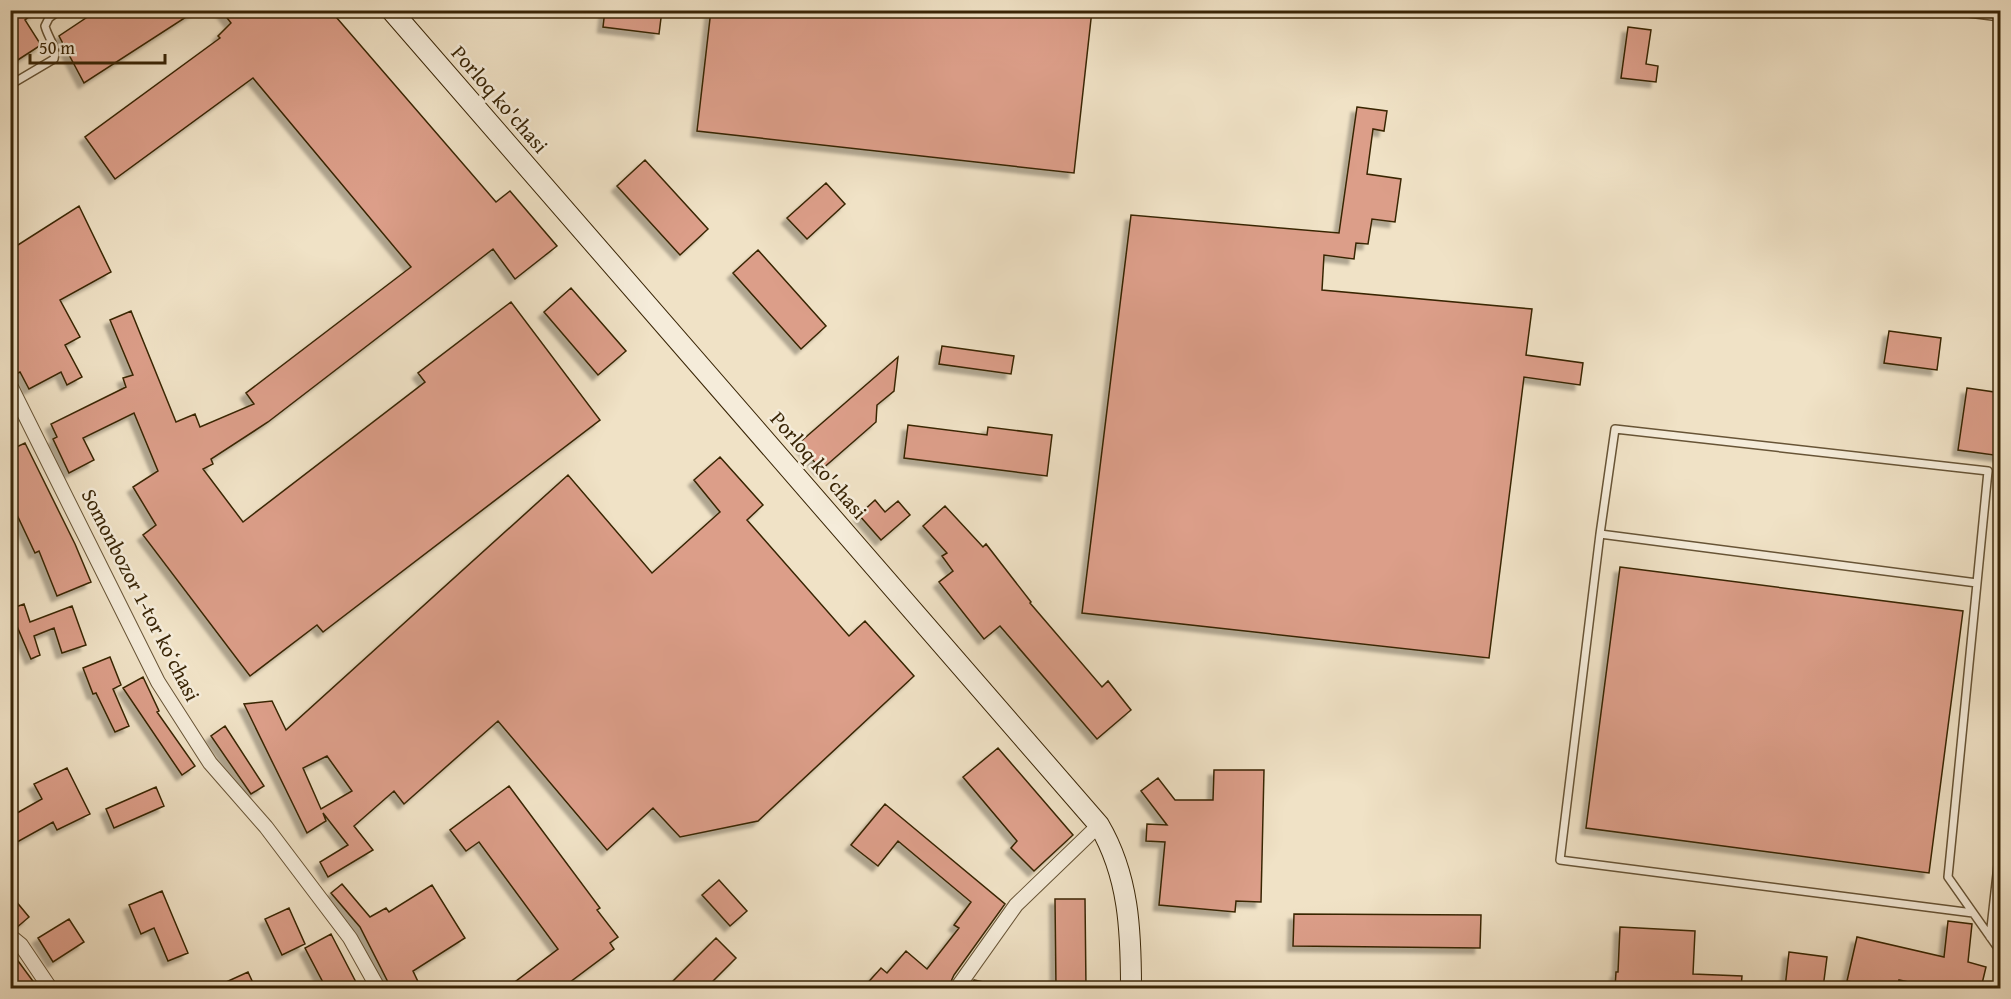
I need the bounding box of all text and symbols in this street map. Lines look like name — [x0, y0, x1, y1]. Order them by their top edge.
scale bar — [30, 27, 165, 65]
text: 50 m — [39, 34, 75, 61]
street label: Porloq ko'chasi — [444, 38, 556, 160]
street label: Porloq ko'chasi — [763, 404, 875, 526]
street label: Somonbozor 1-tor koʻchasi — [74, 483, 208, 707]

